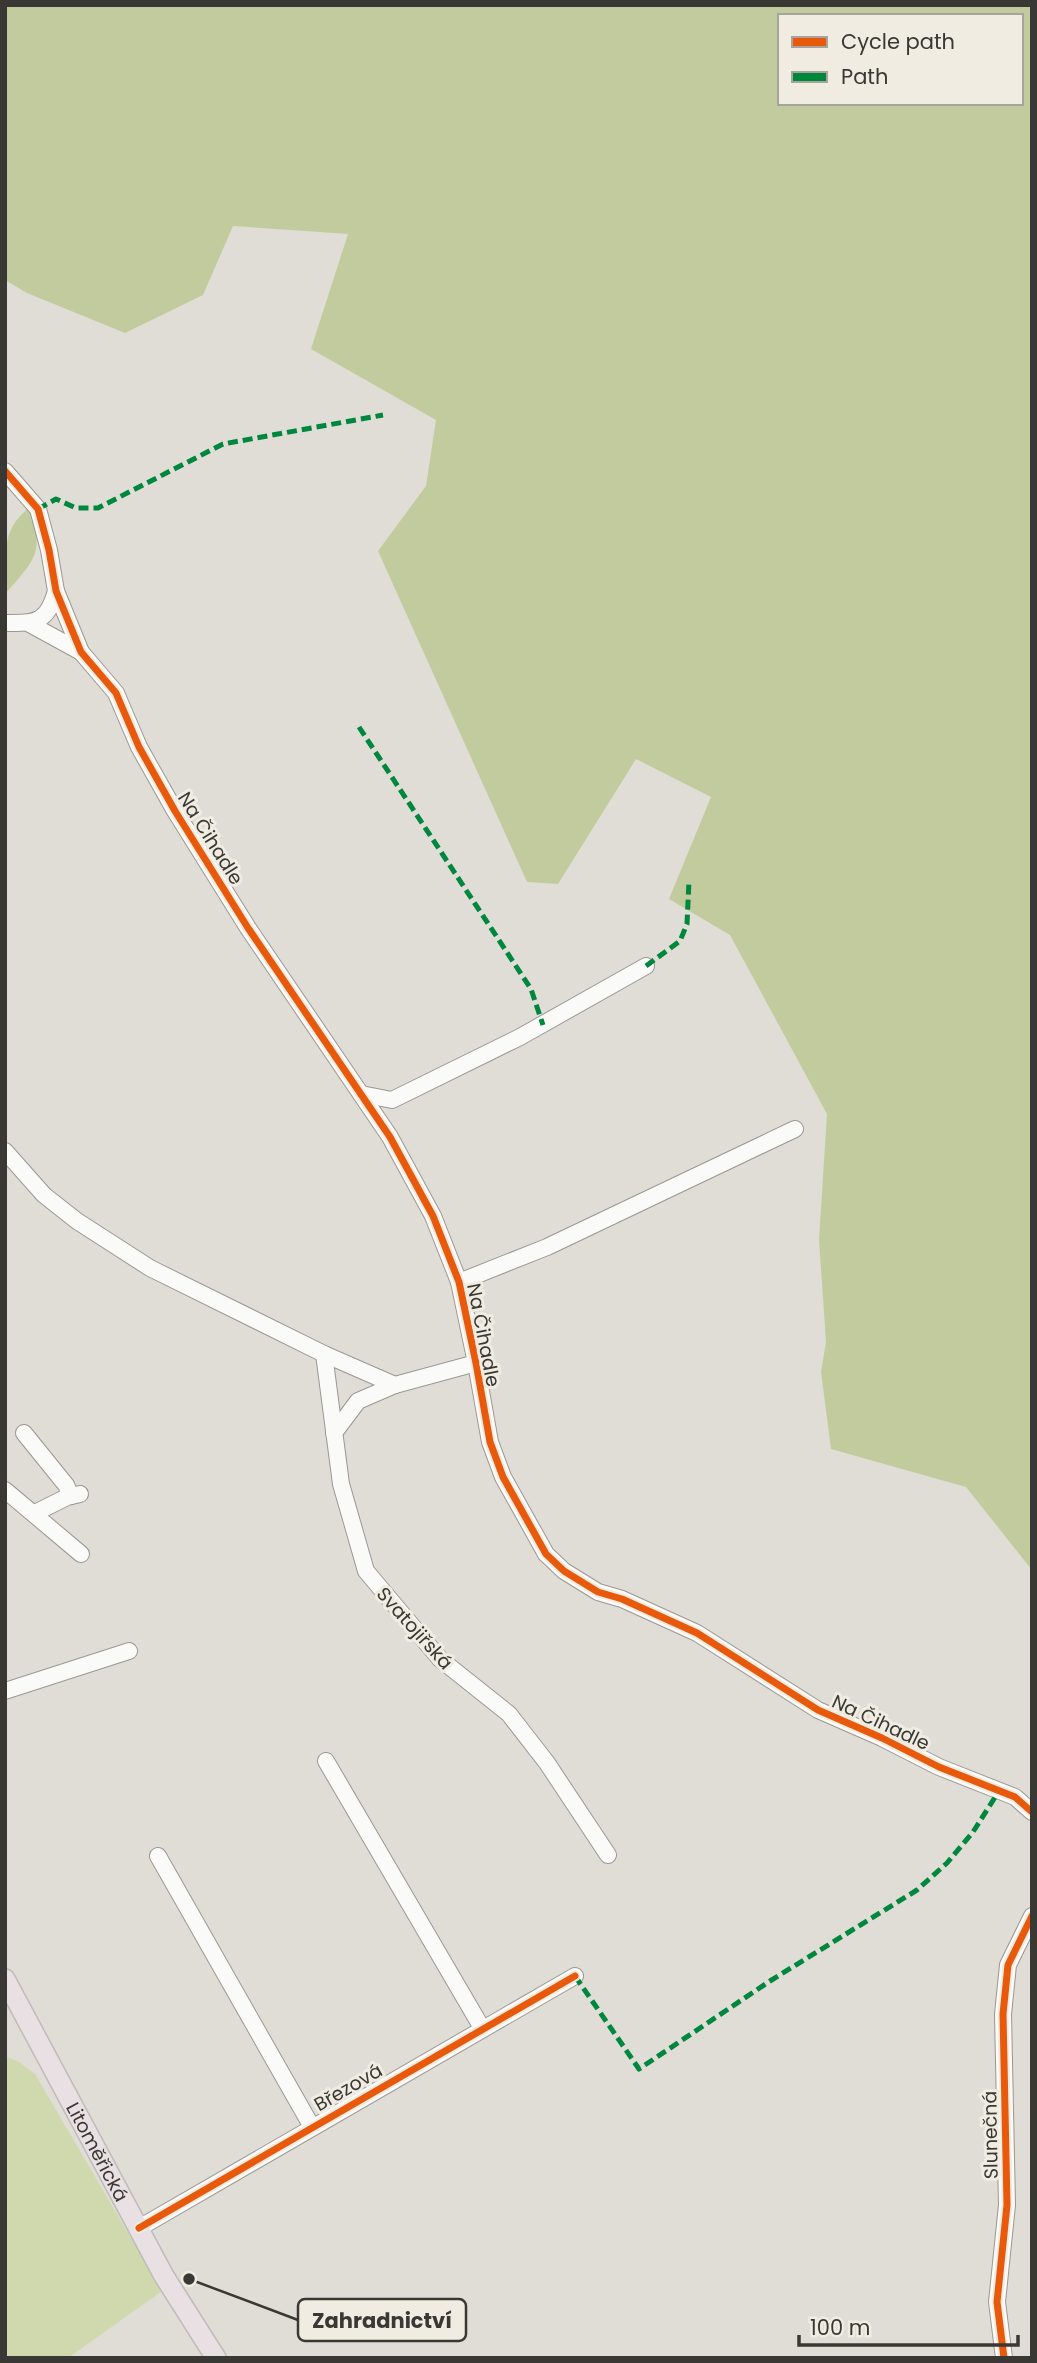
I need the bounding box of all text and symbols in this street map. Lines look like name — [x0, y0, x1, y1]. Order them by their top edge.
legend — [778, 14, 1023, 105]
text: Cycle path — [841, 27, 955, 56]
text: Path — [841, 62, 888, 91]
street label: Na Čihadle — [171, 787, 250, 890]
street label: Na Čihadle — [460, 1281, 507, 1389]
street label: Svatojiřská — [370, 1581, 459, 1676]
street label: Na Čihadle — [828, 1688, 934, 1757]
street label: Březová — [309, 2057, 387, 2118]
street label: Slunečná — [976, 2091, 1005, 2179]
street label: Litoměřická — [59, 2097, 135, 2207]
callout: Zahradnictví — [298, 2299, 466, 2341]
scale bar — [799, 2304, 1018, 2348]
text: Zahradnictví — [312, 2306, 452, 2335]
text: 100 m — [810, 2313, 870, 2342]

